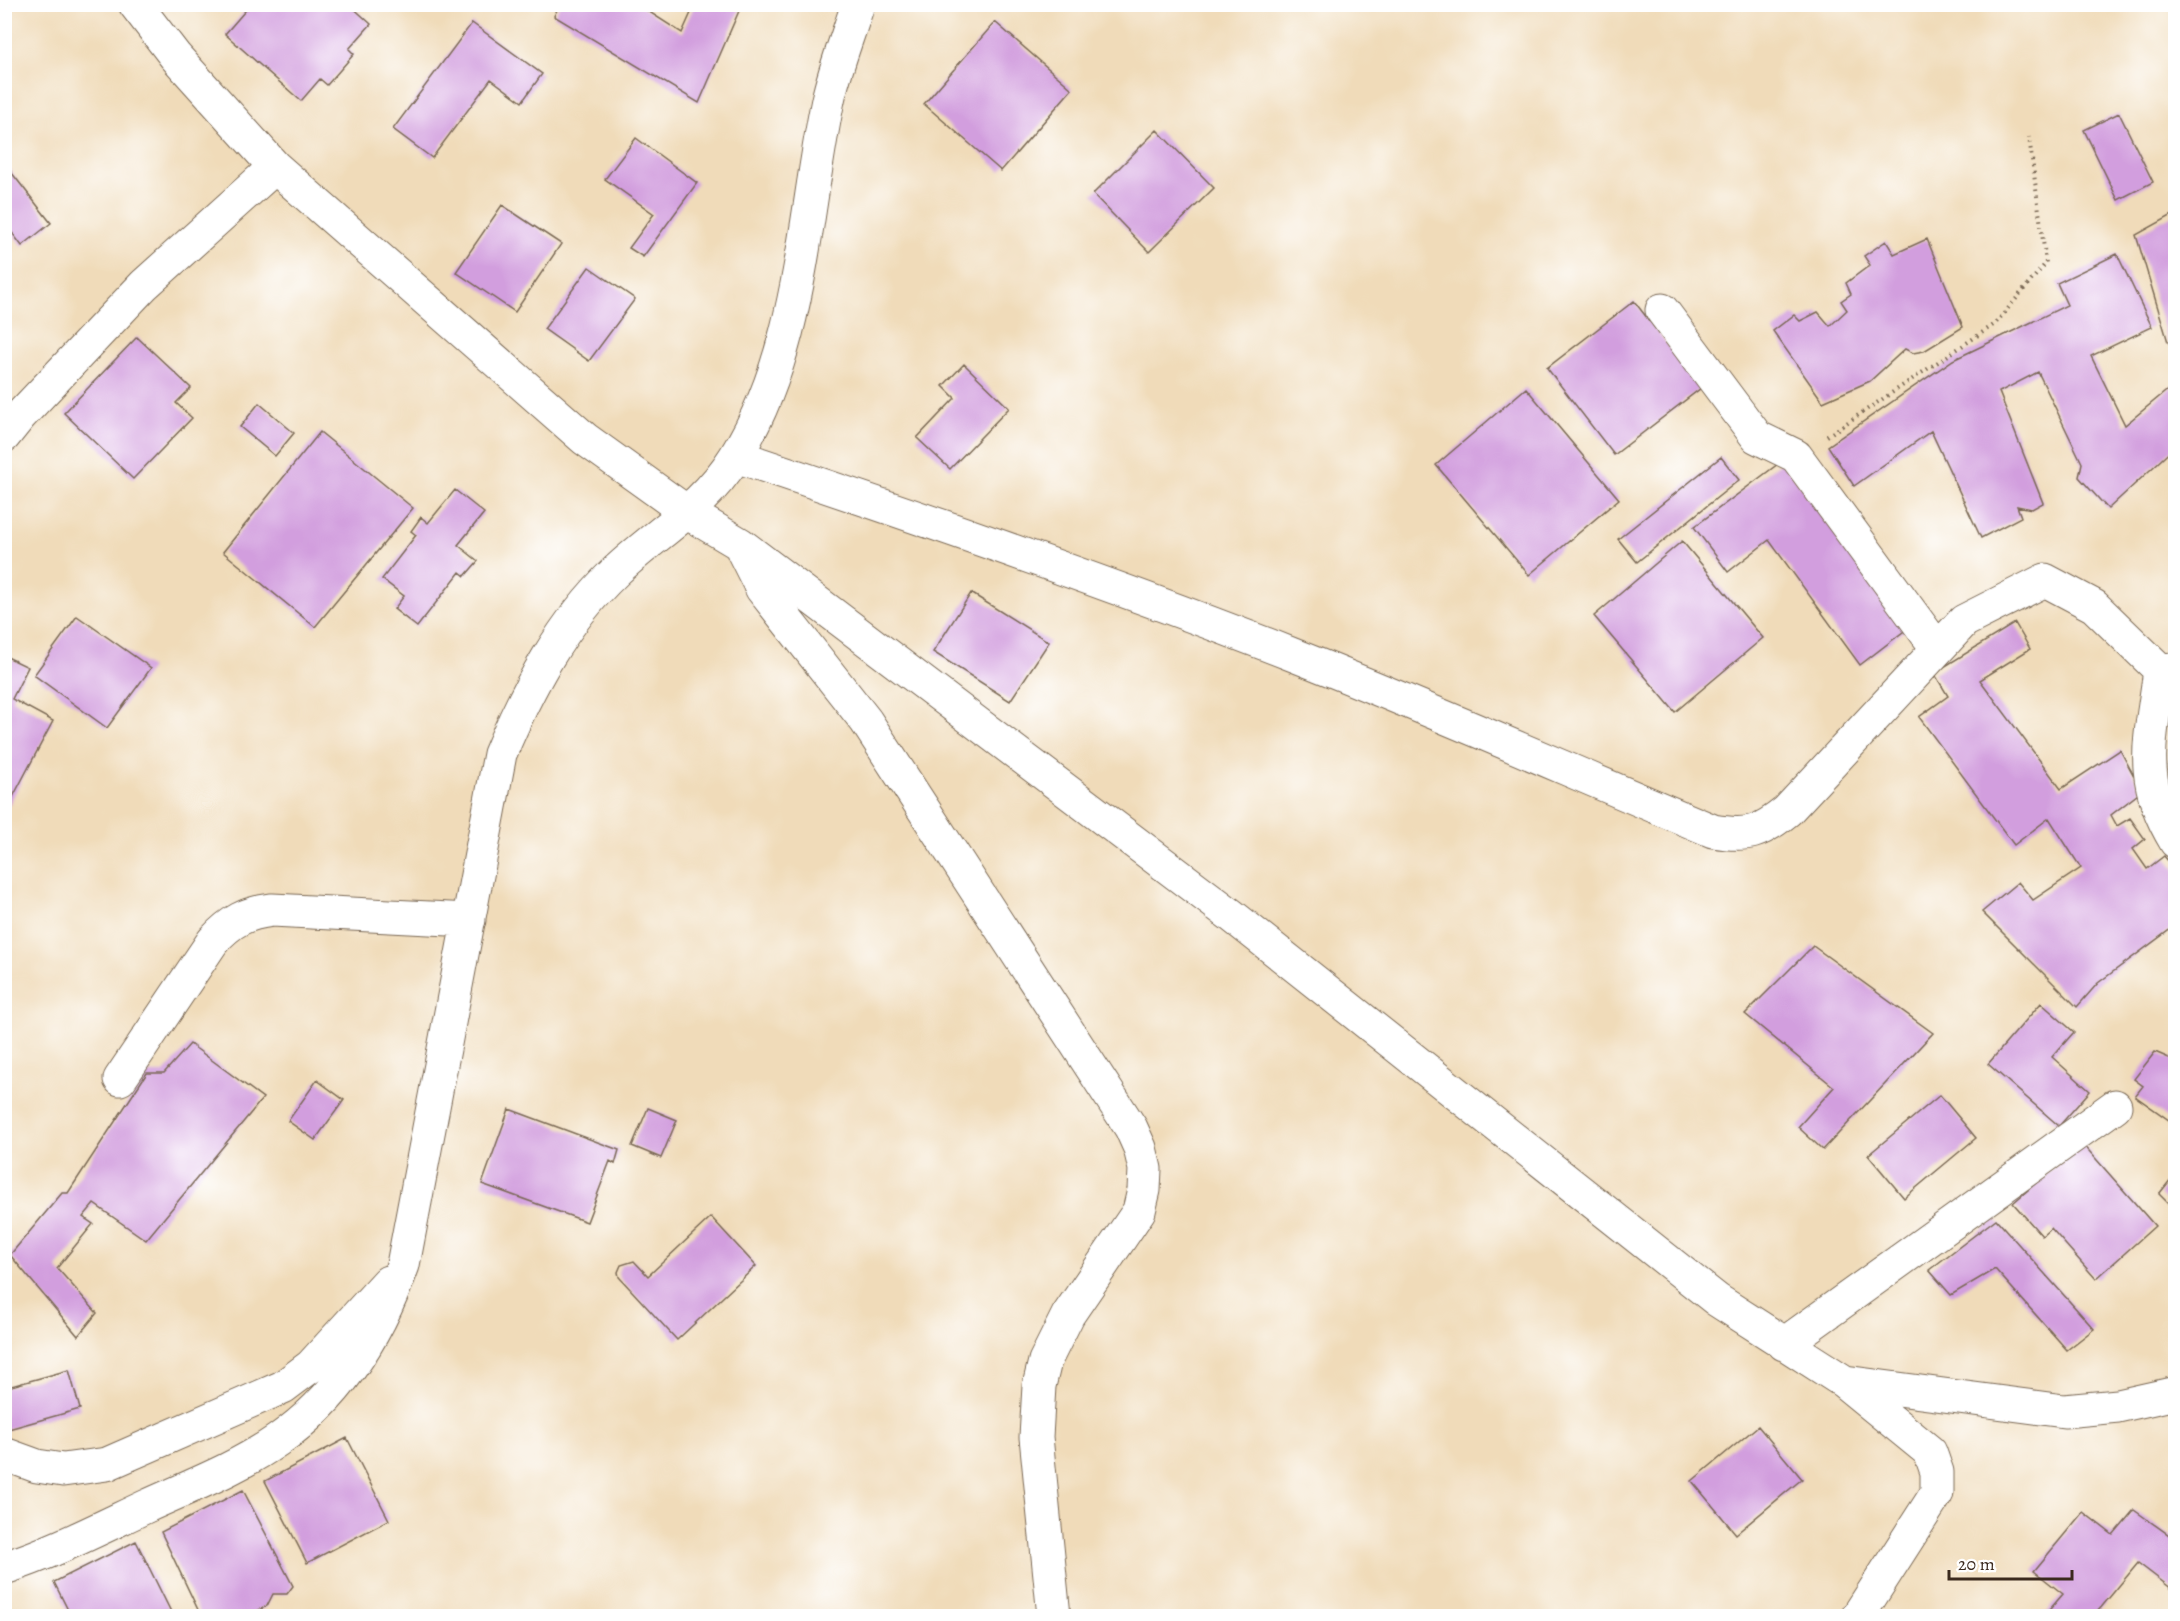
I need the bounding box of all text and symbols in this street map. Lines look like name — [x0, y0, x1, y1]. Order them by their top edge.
scale bar — [1949, 1543, 2072, 1581]
text: 20 m — [1958, 1552, 1995, 1576]

